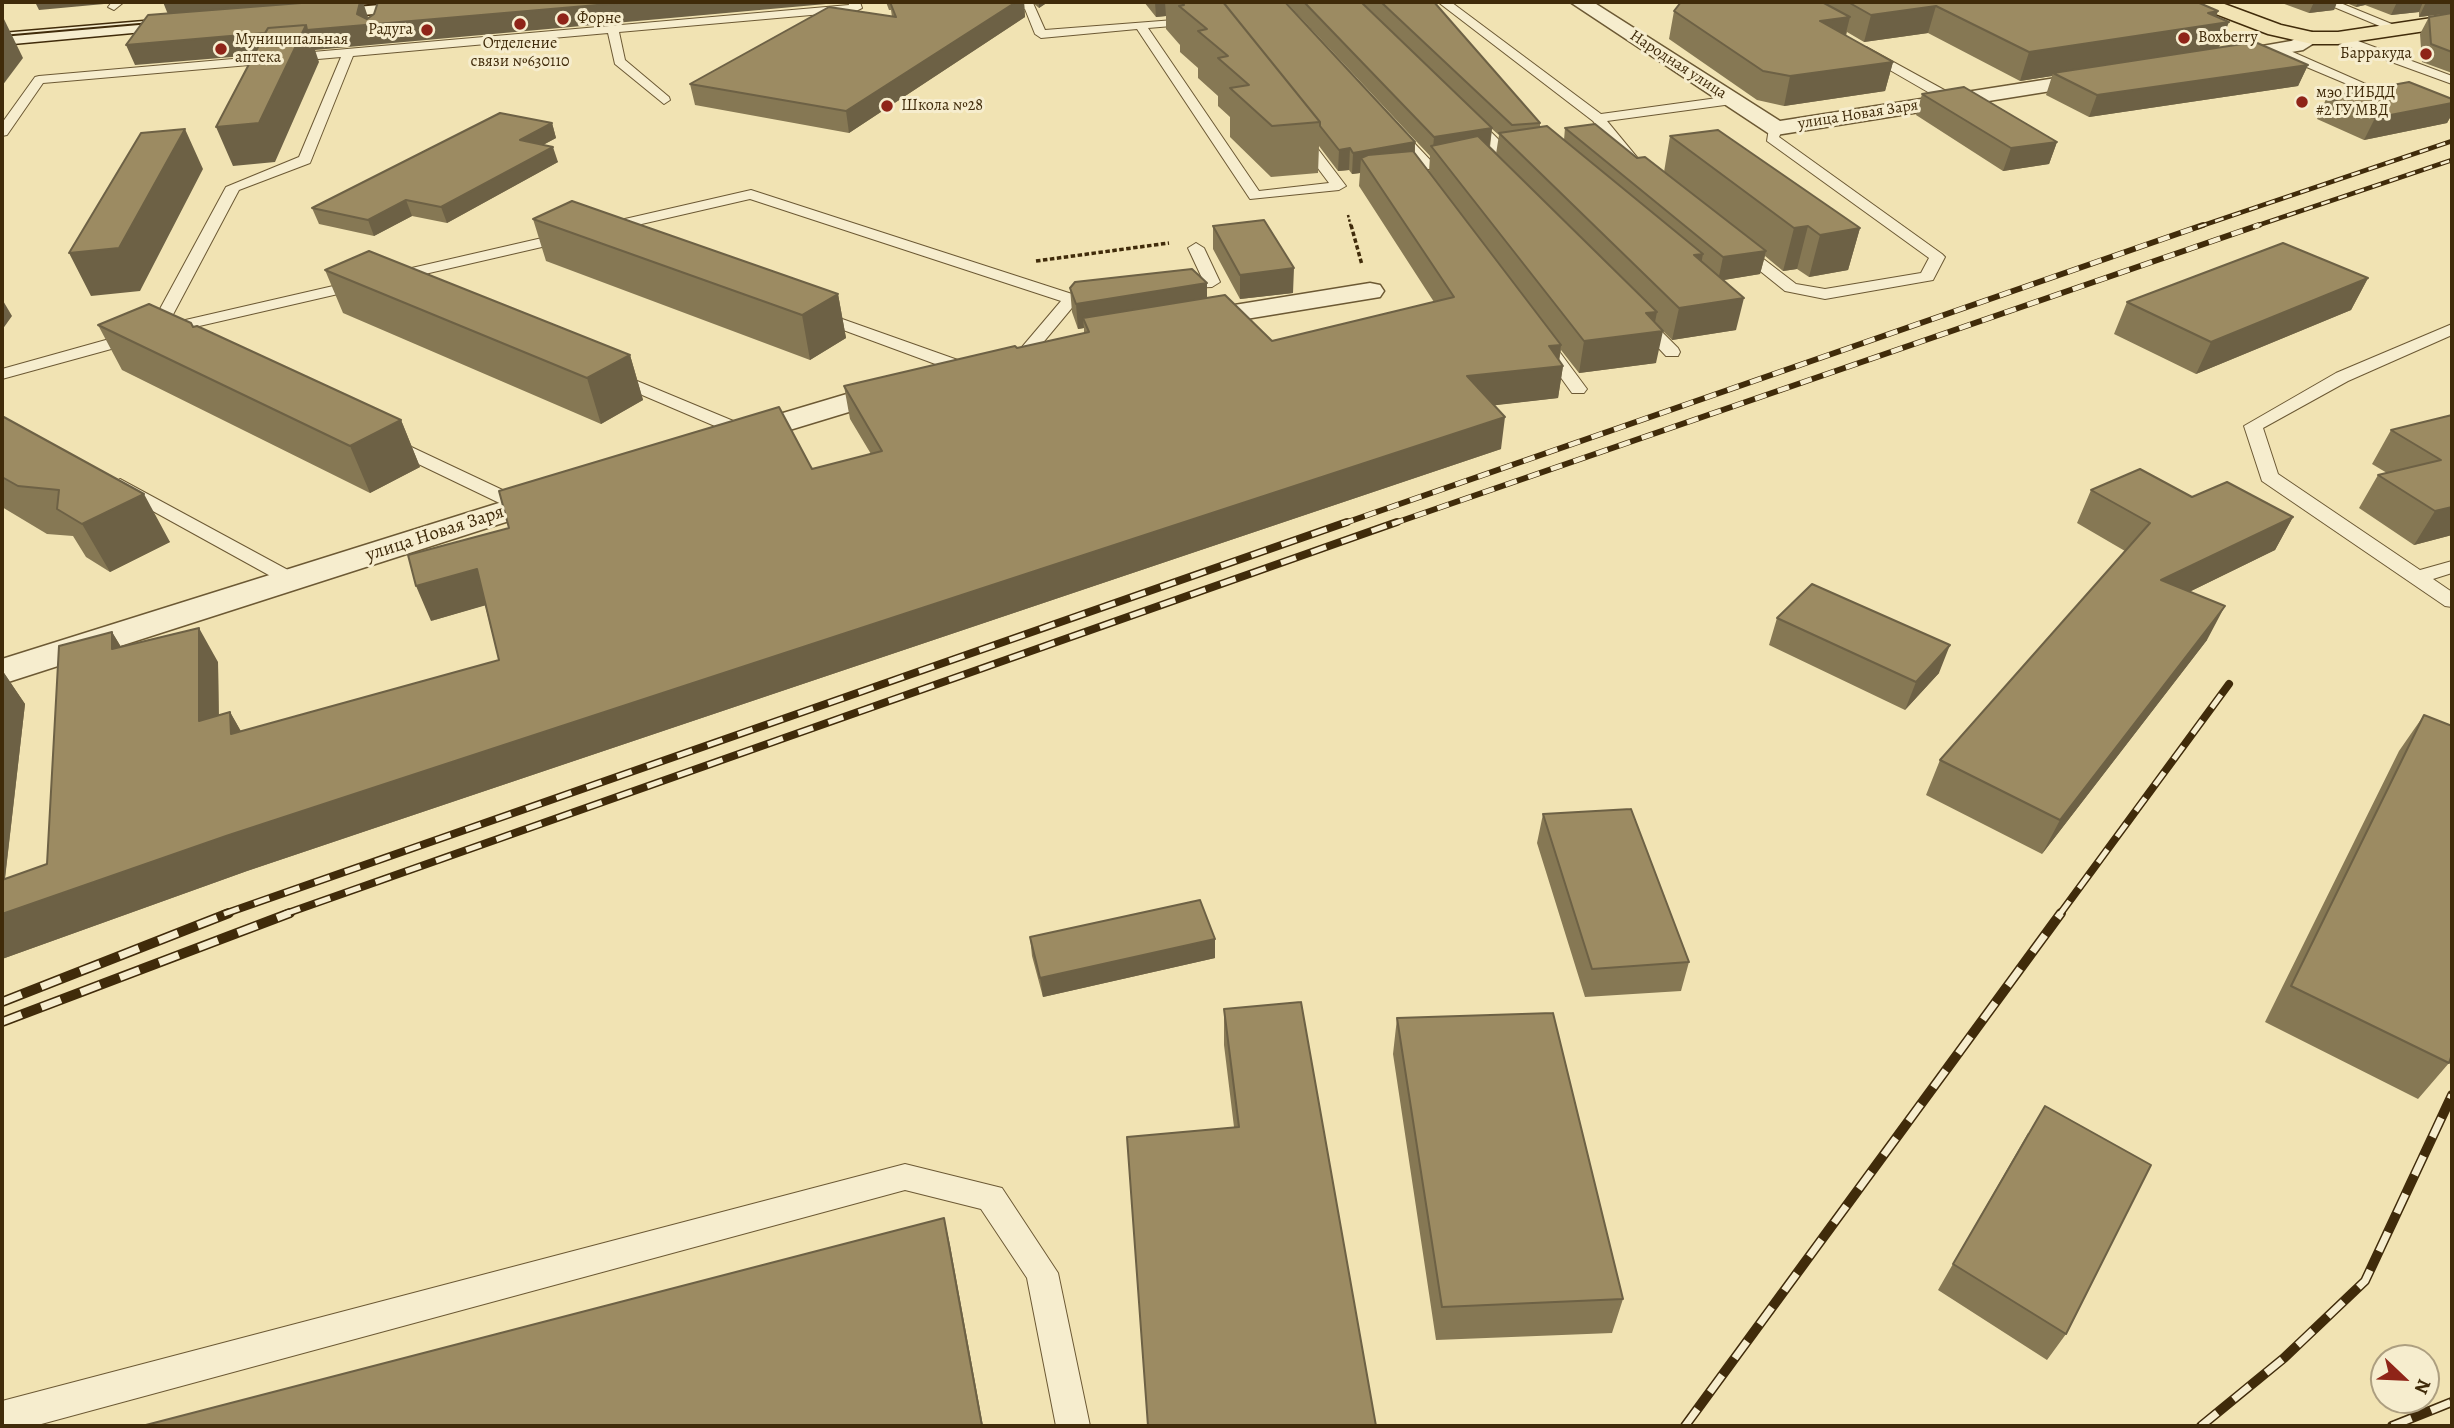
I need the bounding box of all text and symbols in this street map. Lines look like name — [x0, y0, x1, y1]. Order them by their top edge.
place label: Форне — [577, 9, 621, 29]
marker: Форне — [555, 11, 571, 27]
marker: Отделение связи №630110 — [512, 16, 528, 32]
place label: Радуга — [368, 20, 413, 40]
marker: Радуга — [419, 22, 435, 38]
street label: Народная улица — [1626, 26, 1730, 104]
place label: Boxberry — [2198, 28, 2258, 48]
place label: Муниципальная аптека — [235, 30, 348, 68]
marker: Boxberry — [2176, 30, 2192, 46]
place label: Отделение связи №630110 — [471, 34, 569, 72]
marker: Муниципальная аптека — [213, 41, 229, 57]
place label: Барракуда — [2340, 44, 2412, 64]
marker: Барракуда — [2418, 46, 2434, 62]
place label: мэо ГИБДД #2 ГУ МВД — [2316, 83, 2395, 121]
marker: мэо ГИБДД #2 ГУ МВД — [2294, 94, 2310, 110]
place label: Школа №28 — [901, 96, 983, 116]
street label: улица Новая Заря — [1797, 96, 1919, 134]
marker: Школа №28 — [879, 98, 895, 114]
street label: улица Новая Заря — [363, 501, 507, 567]
north arrow — [2370, 1344, 2440, 1414]
text: N — [2408, 1375, 2437, 1398]

